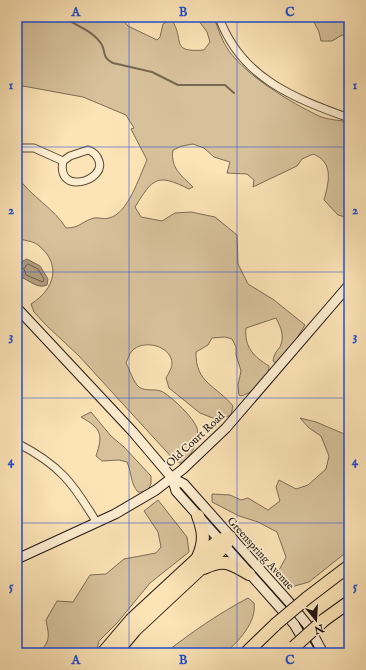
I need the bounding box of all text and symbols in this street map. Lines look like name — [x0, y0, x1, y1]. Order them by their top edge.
text: A — [71, 4, 82, 21]
text: B — [179, 4, 188, 21]
text: C — [285, 4, 295, 21]
text: 1 — [9, 77, 14, 94]
text: 1 — [353, 77, 358, 94]
text: 2 — [8, 202, 14, 219]
text: 2 — [352, 202, 358, 219]
text: 3 — [9, 328, 14, 345]
text: 3 — [353, 328, 358, 345]
street label: Old Court Road — [164, 409, 228, 470]
text: 4 — [8, 453, 15, 470]
text: 4 — [352, 453, 359, 470]
street label: Greenspring Avenue — [224, 514, 297, 593]
text: 5 — [9, 578, 14, 595]
text: 5 — [353, 578, 358, 595]
north arrow — [296, 600, 336, 640]
text: N — [312, 620, 326, 637]
text: A — [71, 652, 82, 669]
text: B — [179, 652, 188, 669]
text: C — [285, 652, 295, 669]

